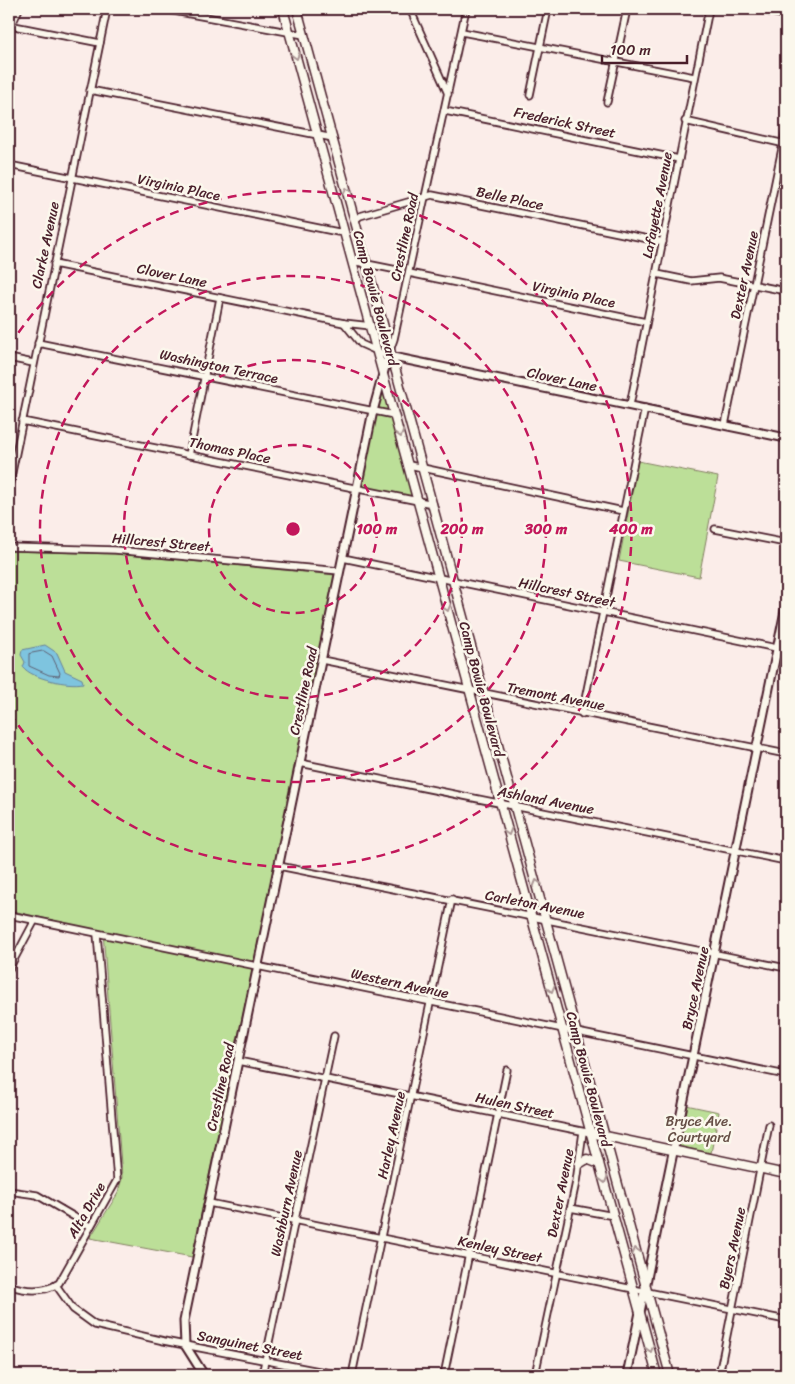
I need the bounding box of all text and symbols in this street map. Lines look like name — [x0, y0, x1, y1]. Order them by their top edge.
scale bar — [602, 32, 688, 64]
text: 100 m — [610, 37, 651, 63]
one-way arrow — [291, 51, 301, 59]
street label: Frederick Street — [512, 100, 618, 145]
street label: Lafayette Avenue — [635, 150, 680, 261]
street label: Virginia Place — [135, 167, 223, 209]
street label: Belle Place — [474, 179, 546, 218]
one-way arrow — [343, 188, 353, 196]
street label: Crestline Road — [383, 189, 426, 284]
street label: Clarke Avenue — [24, 199, 67, 291]
street label: Camp Bowie Boulevard — [345, 228, 406, 370]
street label: Dexter Avenue — [723, 228, 766, 322]
street label: Clover Lane — [134, 256, 209, 295]
street label: Virginia Place — [530, 274, 618, 316]
street label: Washington Terrace — [157, 342, 281, 391]
street label: Clover Lane — [524, 360, 599, 399]
street label: Thomas Place — [187, 430, 273, 471]
one-way arrow — [394, 430, 404, 438]
text: 100 m — [357, 516, 398, 542]
text: 200 m — [439, 516, 484, 542]
text: 300 m — [524, 516, 568, 542]
text: 400 m — [608, 516, 653, 542]
centre of rings — [284, 520, 302, 538]
street label: Hillcrest Street — [111, 526, 212, 559]
street label: Hillcrest Street — [516, 570, 619, 615]
one-way arrow — [441, 603, 452, 612]
street label: Camp Bowie Boulevard — [451, 619, 512, 761]
street label: Crestline Road — [282, 643, 325, 738]
street label: Tremont Avenue — [505, 675, 607, 718]
street label: Ashland Avenue — [495, 779, 596, 822]
one-way arrow — [503, 827, 513, 836]
one-way arrow — [532, 880, 542, 888]
street label: Carleton Avenue — [483, 883, 587, 926]
street label: Bryce Avenue — [674, 944, 717, 1032]
street label: Western Avenue — [349, 961, 451, 1006]
one-way arrow — [545, 984, 556, 993]
street label: Camp Bowie Boulevard — [558, 1009, 619, 1151]
street label: Crestline Road — [199, 1039, 242, 1134]
street label: Hulen Street — [473, 1085, 557, 1126]
street label: Harley Avenue — [370, 1089, 413, 1181]
park label: Bryce Ave. Courtyard — [666, 1109, 732, 1150]
street label: Dexter Avenue — [540, 1146, 581, 1240]
street label: Washburn Avenue — [263, 1148, 310, 1259]
one-way arrow — [598, 1176, 609, 1185]
street label: Alta Drive — [60, 1177, 113, 1244]
street label: Byers Avenue — [712, 1205, 753, 1292]
street label: Kenley Street — [455, 1228, 546, 1271]
one-way arrow — [631, 1247, 642, 1256]
street label: Sanguinet Street — [195, 1323, 305, 1368]
one-way arrow — [644, 1345, 655, 1353]

